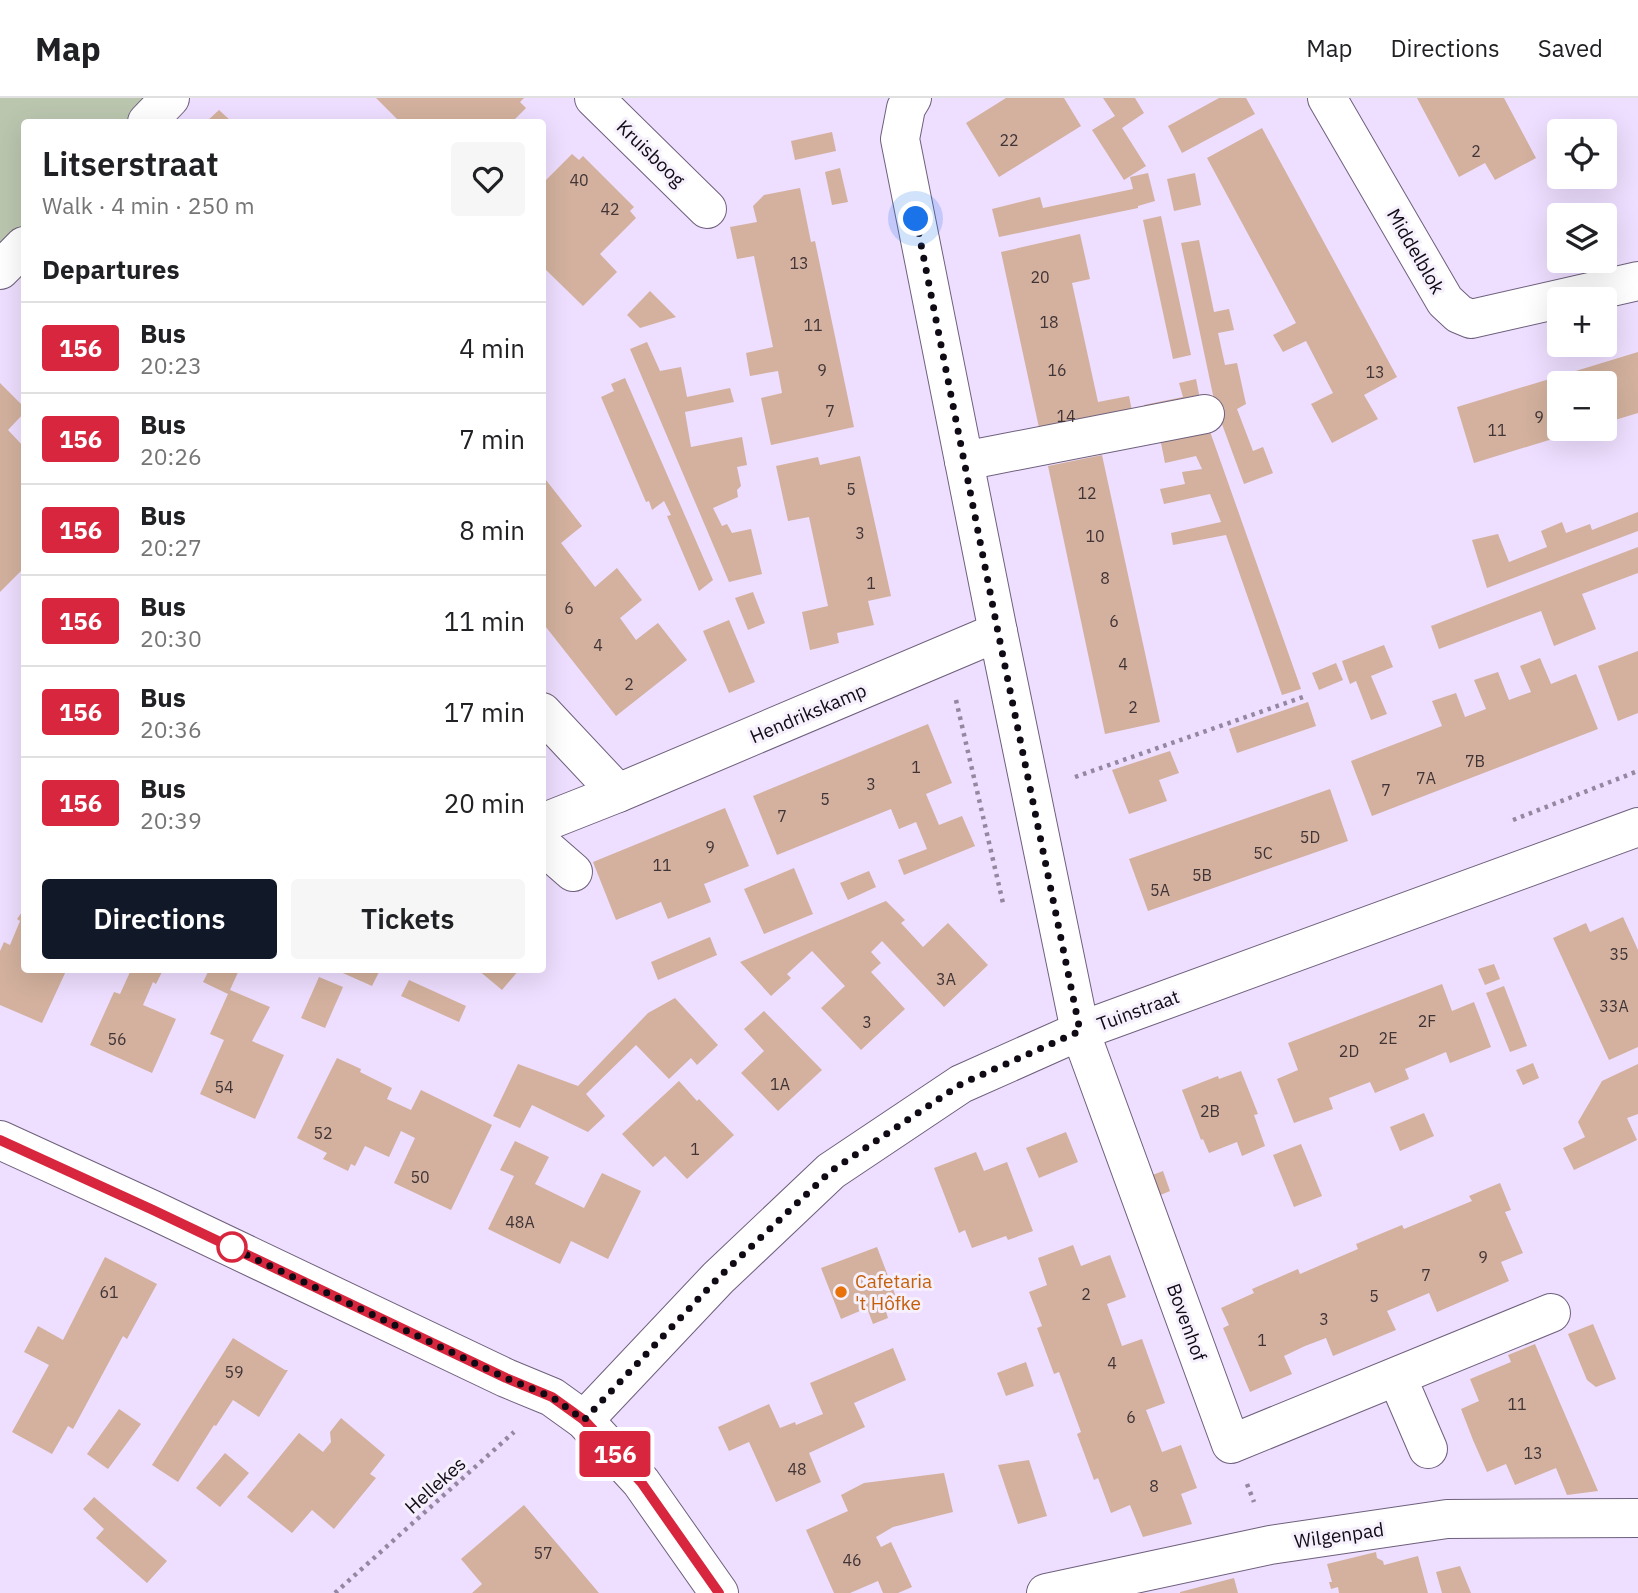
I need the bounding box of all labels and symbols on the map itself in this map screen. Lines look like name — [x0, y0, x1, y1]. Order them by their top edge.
street label: Kruisboog — [612, 115, 690, 191]
house number: 22 — [999, 130, 1019, 150]
house number: 2 — [1471, 141, 1481, 161]
house number: 40 — [569, 170, 589, 190]
house number: 42 — [600, 199, 620, 219]
your location — [898, 201, 933, 236]
street label: Middelblok — [1382, 204, 1450, 298]
house number: 13 — [789, 253, 809, 273]
house number: 20 — [1030, 267, 1050, 287]
house number: 18 — [1039, 312, 1059, 332]
house number: 11 — [803, 315, 823, 335]
house number: 9 — [817, 360, 827, 380]
house number: 16 — [1047, 360, 1067, 380]
house number: 13 — [1365, 362, 1385, 382]
house number: 7 — [825, 401, 835, 421]
house number: 14 — [1056, 406, 1076, 426]
house number: 9 — [1534, 407, 1544, 427]
house number: 11 — [1487, 420, 1507, 440]
house number: 5 — [846, 479, 856, 499]
house number: 12 — [1077, 483, 1097, 503]
house number: 3 — [855, 523, 865, 543]
house number: 10 — [1085, 526, 1105, 546]
house number: 8 — [1100, 568, 1110, 588]
house number: 1 — [866, 573, 876, 593]
house number: 6 — [564, 598, 574, 618]
house number: 6 — [1109, 611, 1119, 631]
house number: 4 — [593, 635, 603, 655]
house number: 4 — [1118, 654, 1128, 674]
house number: 2 — [624, 674, 634, 694]
street label: Hendrikskamp — [746, 678, 870, 748]
house number: 2 — [1128, 697, 1138, 717]
house number: 7B — [1465, 751, 1485, 771]
house number: 1 — [911, 757, 921, 777]
house number: 7A — [1416, 768, 1436, 788]
house number: 3 — [866, 774, 876, 794]
house number: 7 — [1381, 780, 1391, 800]
house number: 5 — [820, 789, 830, 809]
house number: 7 — [777, 806, 787, 826]
house number: 5D — [1300, 827, 1320, 847]
house number: 9 — [705, 837, 715, 857]
house number: 5C — [1253, 843, 1273, 863]
house number: 11 — [652, 855, 672, 875]
house number: 5B — [1192, 865, 1212, 885]
house number: 5A — [1150, 880, 1170, 900]
house number: 35 — [1609, 944, 1629, 964]
house number: 3A — [936, 969, 956, 989]
street label: Tuinstraat — [1094, 984, 1182, 1036]
house number: 33A — [1599, 996, 1629, 1016]
house number: 2F — [1418, 1011, 1436, 1031]
house number: 3 — [862, 1012, 872, 1032]
house number: 2E — [1379, 1028, 1397, 1048]
house number: 56 — [107, 1029, 127, 1049]
house number: 2D — [1339, 1041, 1359, 1061]
house number: 1A — [770, 1074, 790, 1094]
house number: 54 — [214, 1077, 234, 1097]
house number: 2B — [1200, 1101, 1220, 1121]
house number: 52 — [313, 1123, 333, 1143]
house number: 1 — [690, 1139, 700, 1159]
house number: 50 — [410, 1167, 430, 1187]
house number: 48A — [505, 1212, 535, 1232]
unlabelled marker — [217, 1232, 247, 1262]
house number: 9 — [1478, 1247, 1488, 1267]
house number: 7 — [1421, 1265, 1431, 1285]
place label: Cafetaria 't Hôfke — [855, 1269, 932, 1315]
street label: Bovenhof — [1162, 1280, 1212, 1364]
house number: 61 — [99, 1282, 119, 1302]
marker: Cafetaria 't Hôfke — [833, 1284, 849, 1300]
house number: 2 — [1081, 1284, 1091, 1304]
house number: 5 — [1369, 1286, 1379, 1306]
house number: 3 — [1319, 1309, 1329, 1329]
house number: 1 — [1257, 1330, 1267, 1350]
house number: 4 — [1107, 1353, 1117, 1373]
house number: 59 — [224, 1362, 244, 1382]
house number: 11 — [1507, 1394, 1527, 1414]
house number: 6 — [1126, 1407, 1136, 1427]
line badge: 156 — [575, 1431, 655, 1477]
house number: 13 — [1523, 1443, 1543, 1463]
street label: Hellekes — [400, 1451, 470, 1519]
house number: 48 — [787, 1459, 807, 1479]
house number: 8 — [1149, 1476, 1159, 1496]
street label: Wilgenpad — [1293, 1517, 1385, 1553]
house number: 57 — [533, 1543, 553, 1563]
house number: 46 — [842, 1550, 862, 1570]

